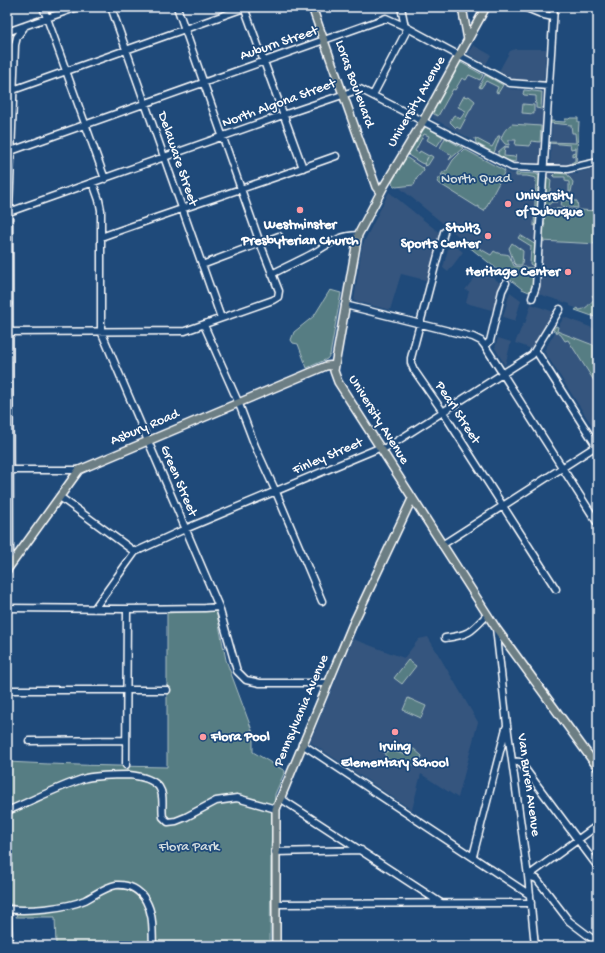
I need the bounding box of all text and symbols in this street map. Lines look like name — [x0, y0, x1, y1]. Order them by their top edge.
street label: Auburn Street — [238, 22, 321, 65]
street label: Loras Boulevard — [330, 38, 378, 132]
street label: University Avenue — [384, 53, 450, 151]
street label: North Algona Street — [220, 75, 339, 132]
street label: Delaware Street — [153, 109, 202, 210]
park label: North Quad — [441, 171, 513, 188]
place label: University of Dubuque — [515, 188, 583, 221]
marker: University of Dubuque — [503, 199, 513, 209]
marker: Westminster Presbyterian Church — [295, 205, 305, 215]
place label: Westminster Presbyterian Church — [241, 217, 359, 250]
place label: Stoltz Sports Center — [401, 220, 482, 253]
marker: Stoltz Sports Center — [483, 231, 493, 241]
place label: Heritage Center — [465, 264, 562, 281]
marker: Heritage Center — [563, 267, 573, 277]
street label: University Avenue — [344, 372, 413, 469]
street label: Pearl Street — [430, 378, 484, 449]
street label: Asbury Road — [108, 405, 184, 450]
street label: Finley Street — [289, 434, 367, 480]
street label: Green Street — [155, 443, 201, 520]
street label: Pennsylvania Avenue — [270, 652, 334, 771]
marker: Irving Elementary School — [390, 727, 400, 737]
place label: Flora Pool — [210, 729, 270, 746]
marker: Flora Pool — [198, 732, 208, 742]
street label: Van Buren Avenue — [512, 732, 544, 838]
place label: Irving Elementary School — [341, 739, 449, 772]
park label: Flora Park — [158, 839, 221, 856]

